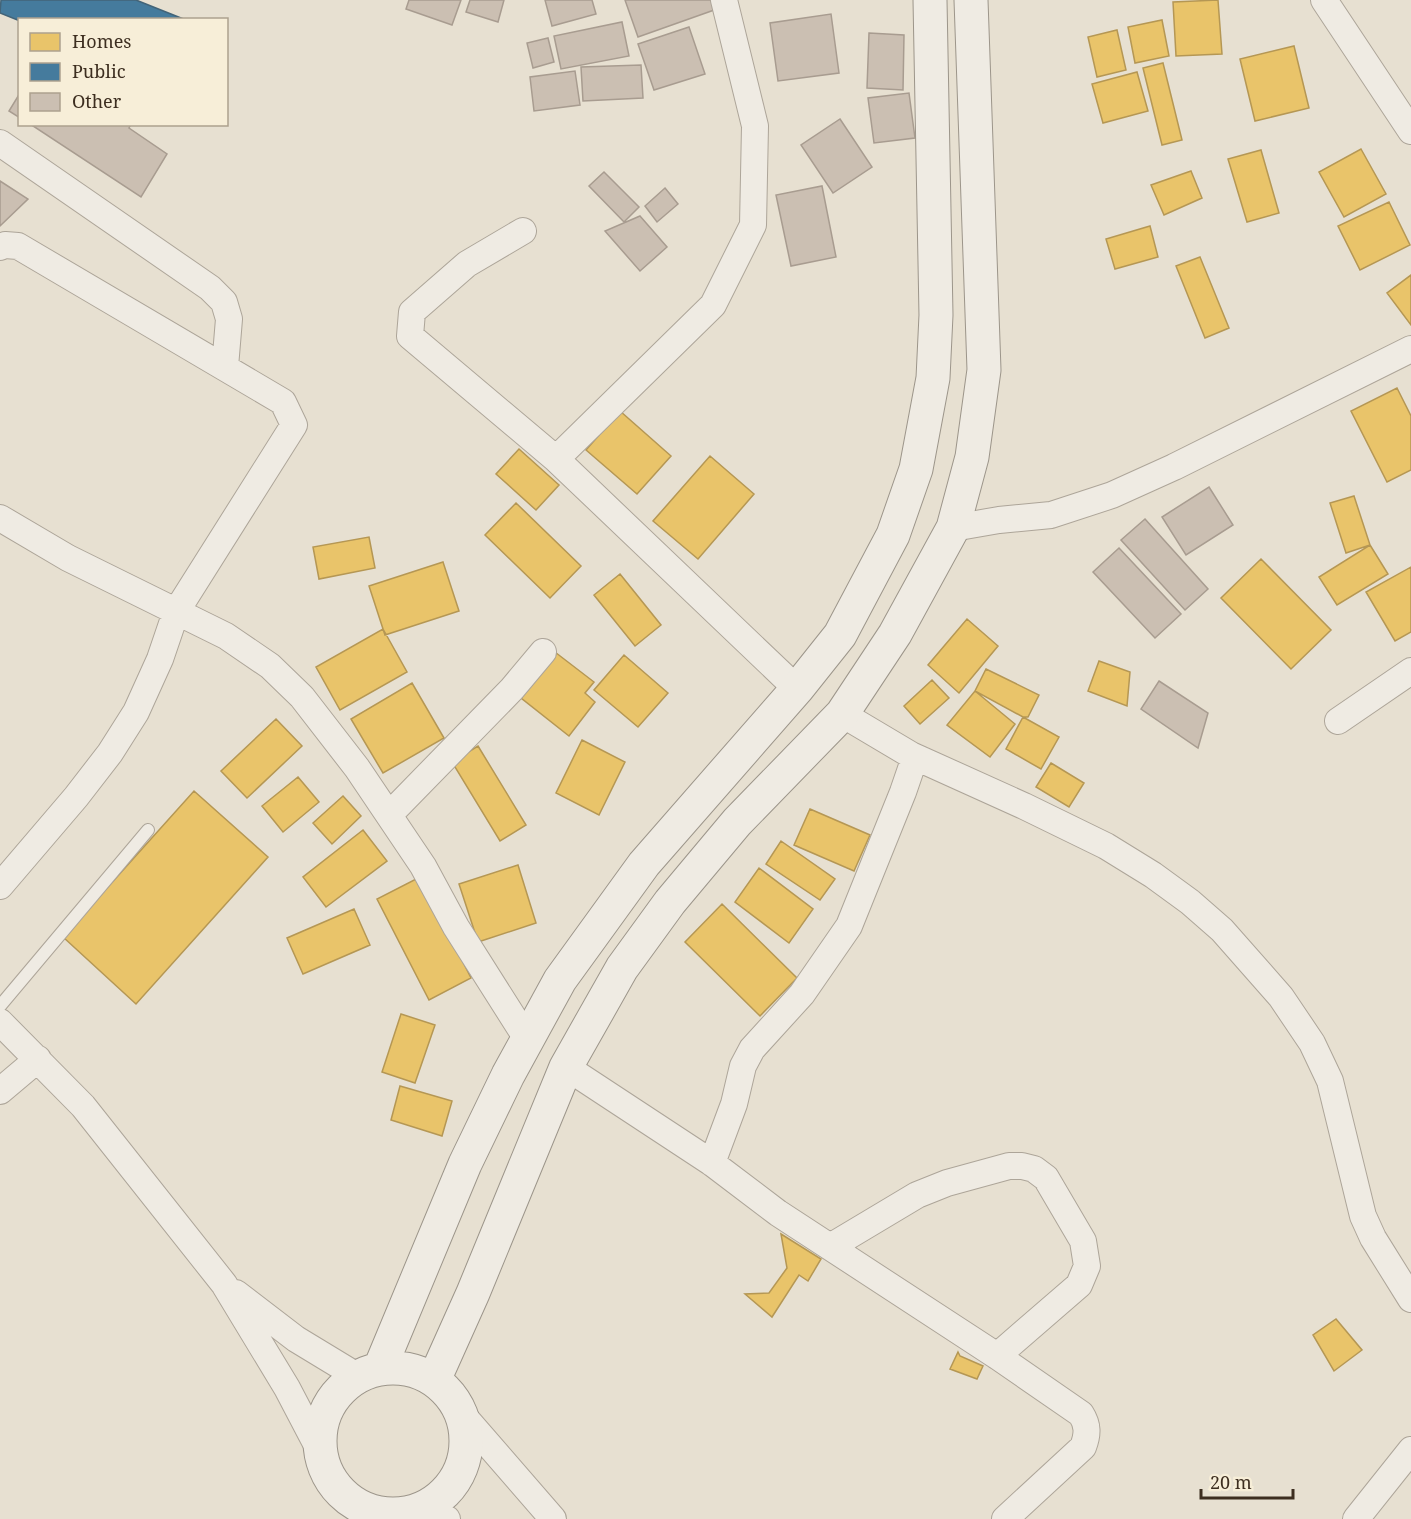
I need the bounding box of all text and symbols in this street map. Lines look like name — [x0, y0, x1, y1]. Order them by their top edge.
legend — [18, 18, 228, 126]
text: Homes — [72, 29, 131, 53]
text: Public — [72, 59, 126, 83]
text: Other — [72, 89, 122, 113]
scale bar — [1201, 1462, 1292, 1500]
text: 20 m — [1210, 1470, 1252, 1494]

